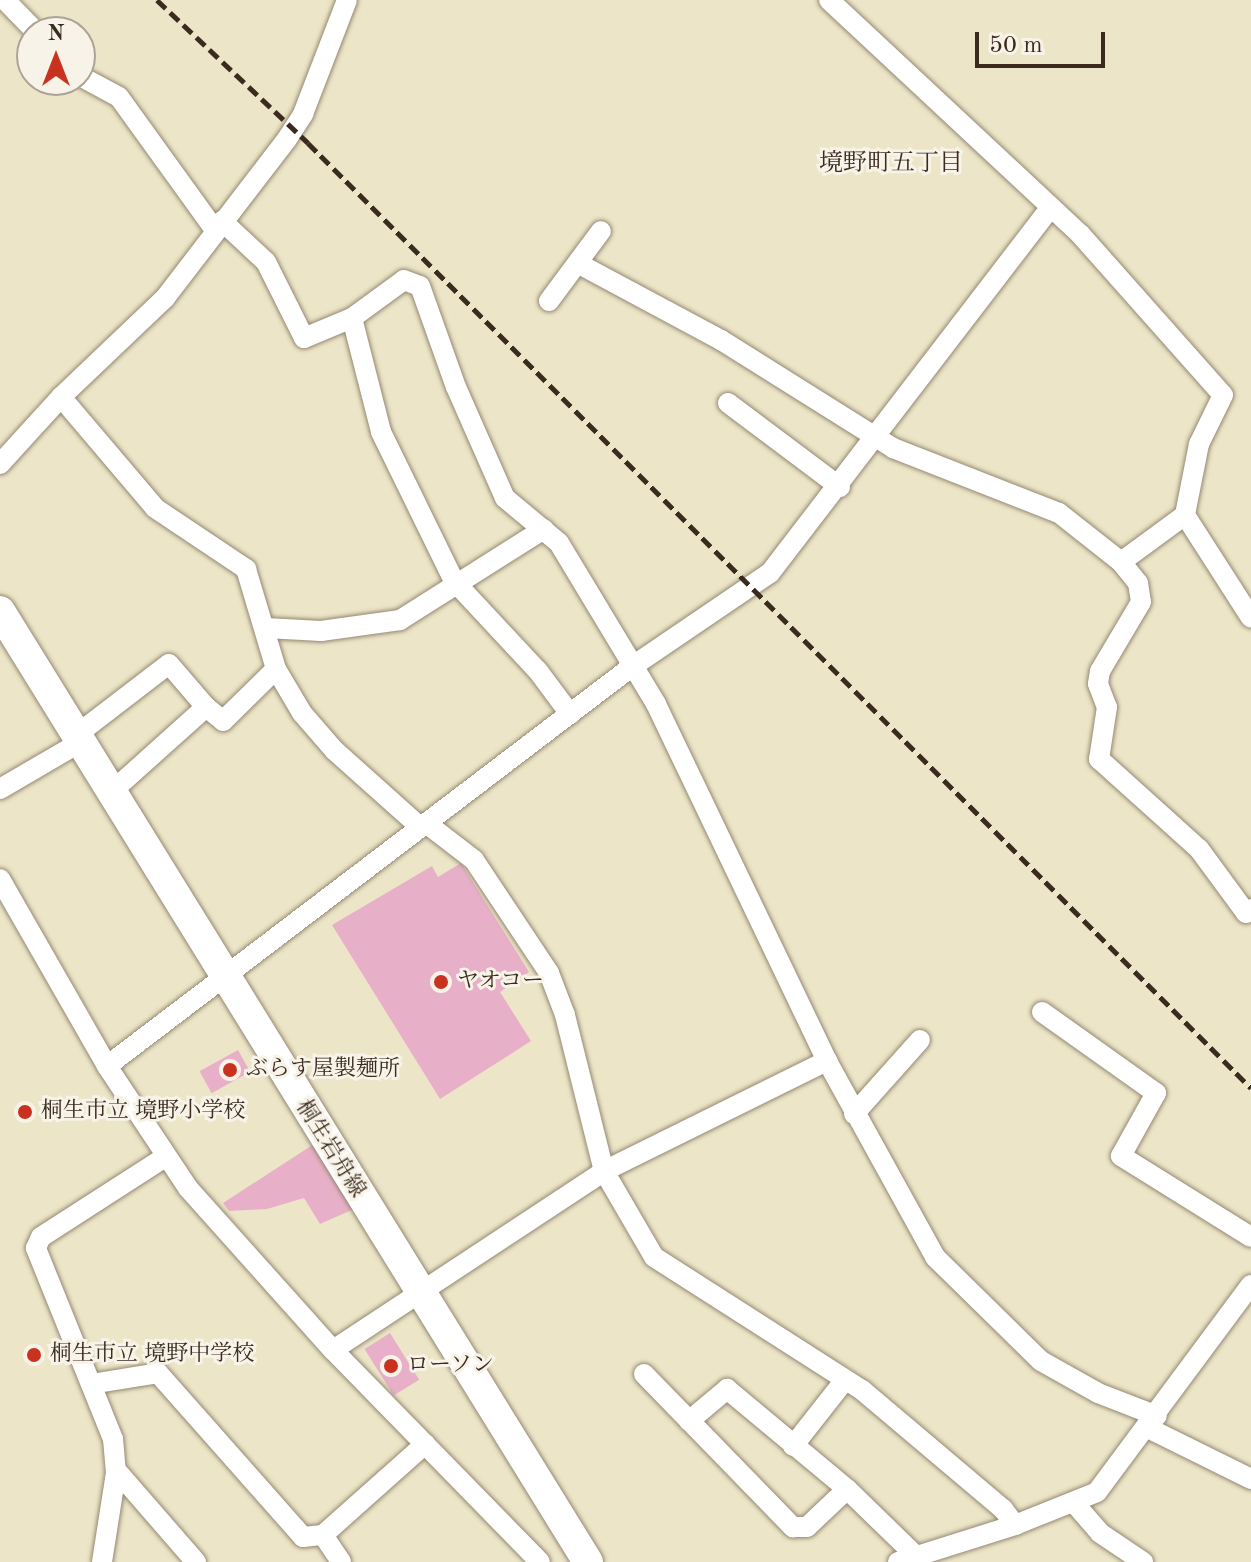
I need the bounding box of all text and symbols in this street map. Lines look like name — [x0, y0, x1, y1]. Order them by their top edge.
north arrow — [16, 16, 96, 96]
scale bar — [979, 16, 1109, 66]
text: N — [48, 23, 64, 45]
text: 50 m — [989, 34, 1043, 58]
district label: 境野町五丁目 — [819, 151, 963, 179]
place label: ヤオコー — [457, 969, 545, 995]
marker: ヤオコー — [432, 973, 450, 991]
place label: ぶらす屋製麺所 — [246, 1057, 400, 1083]
marker: ぶらす屋製麺所 — [221, 1061, 239, 1079]
street label: 桐生岩舟線 — [290, 1095, 370, 1203]
place label: 桐生市立 境野小学校 — [41, 1099, 245, 1125]
marker: 桐生市立 境野小学校 — [16, 1103, 34, 1121]
place label: 桐生市立 境野中学校 — [50, 1342, 254, 1368]
marker: 桐生市立 境野中学校 — [25, 1346, 43, 1364]
place label: ローソン — [407, 1353, 495, 1379]
marker: ローソン — [382, 1357, 400, 1375]

